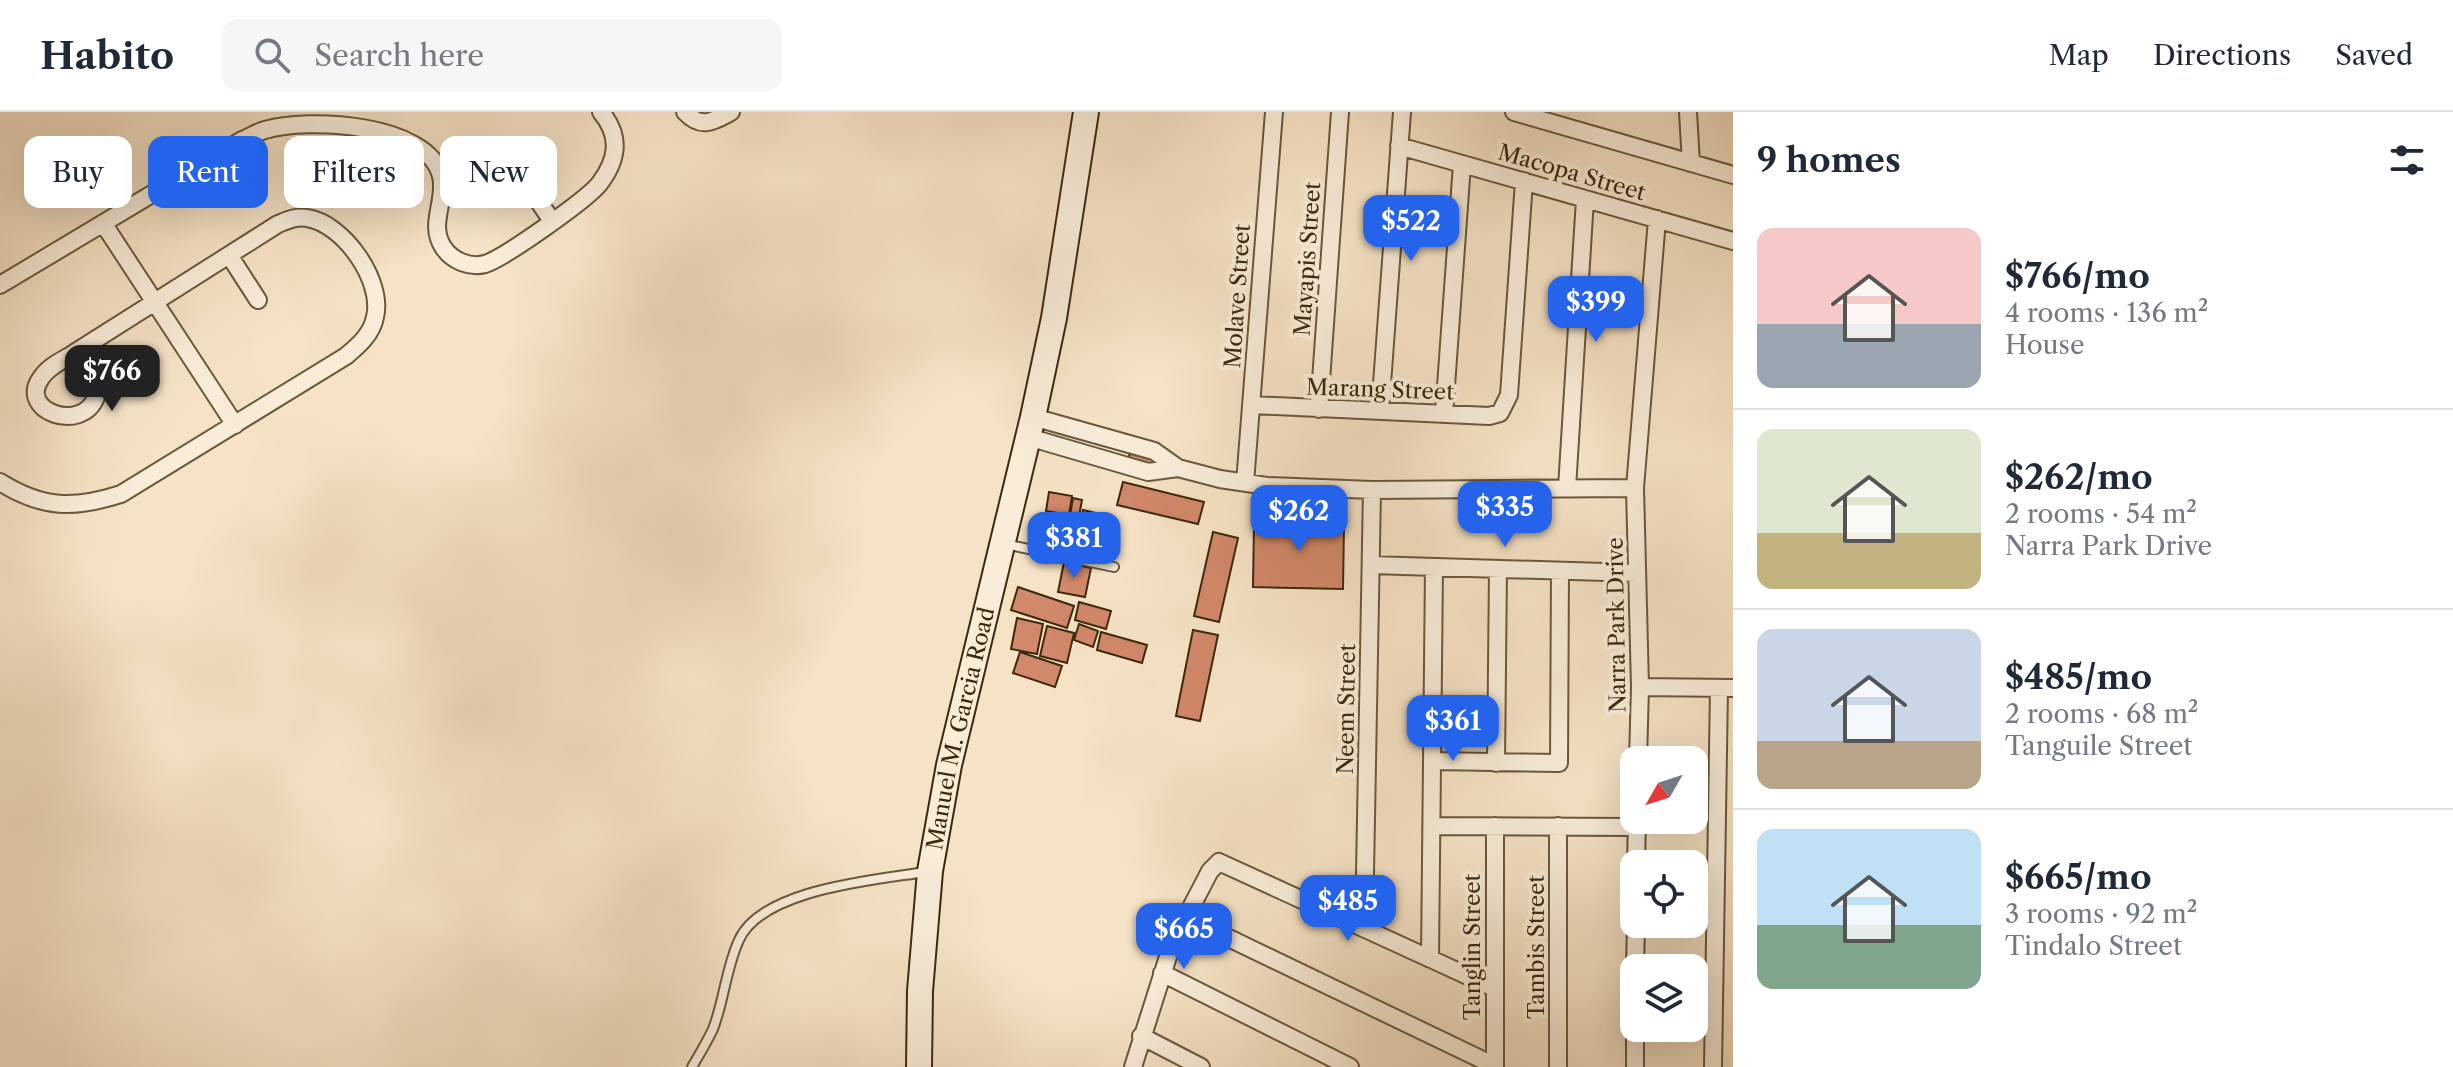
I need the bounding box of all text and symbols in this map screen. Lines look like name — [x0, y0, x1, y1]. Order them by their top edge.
search box — [222, 19, 782, 91]
text: Habito — [40, 32, 174, 79]
icon: search — [250, 33, 294, 77]
text: Search here — [314, 37, 484, 74]
text: Map — [2049, 38, 2109, 72]
text: Directions — [2153, 38, 2291, 72]
text: Saved — [2335, 38, 2413, 72]
chip: Buy — [24, 136, 132, 208]
chip: Rent — [148, 136, 268, 208]
chip: Filters — [284, 136, 424, 208]
chip: New — [440, 136, 557, 208]
icon: filters — [2385, 138, 2429, 182]
street label: Macopa Street — [1495, 139, 1649, 206]
text: 9 homes — [1757, 139, 1901, 181]
street label: Mayapis Street — [1289, 181, 1326, 337]
pin: $522 — [1364, 195, 1458, 263]
text: $522 — [1381, 205, 1441, 237]
street label: Molave Street — [1219, 223, 1256, 369]
text: $766/mo — [2005, 255, 2150, 297]
icon: home — [1821, 260, 1917, 356]
pin: $399 — [1549, 276, 1643, 344]
text: $399 — [1566, 286, 1626, 318]
text: 4 rooms · 136 m² — [2005, 297, 2208, 329]
text: House — [2005, 329, 2085, 361]
pin: $766 — [65, 345, 159, 413]
text: $766 — [83, 355, 141, 387]
street label: Marang Street — [1306, 373, 1455, 406]
text: $262/mo — [2005, 456, 2153, 498]
icon: home — [1821, 461, 1917, 557]
pin: $335 — [1458, 481, 1552, 549]
pin: $262 — [1252, 485, 1346, 553]
text: $335 — [1476, 491, 1534, 523]
text: $262 — [1269, 495, 1329, 527]
text: 2 rooms · 54 m² — [2005, 498, 2197, 530]
pin: $381 — [1027, 512, 1121, 580]
text: $381 — [1046, 522, 1102, 554]
text: Narra Park Drive — [2005, 530, 2212, 562]
street label: Narra Park Drive — [1601, 537, 1632, 713]
street label: Manuel M. Garcia Road — [921, 605, 1001, 852]
street label: Neem Street — [1332, 643, 1361, 775]
text: $485/mo — [2005, 656, 2152, 698]
icon: home — [1821, 661, 1917, 757]
pin: $361 — [1406, 695, 1500, 763]
text: 2 rooms · 68 m² — [2005, 698, 2198, 730]
text: $361 — [1425, 705, 1481, 737]
text: Tanguile Street — [2005, 730, 2193, 762]
north arrow — [1620, 746, 1708, 834]
map controls — [1620, 746, 1708, 1042]
button: locate — [1620, 850, 1708, 938]
text: $665/mo — [2005, 856, 2152, 898]
icon: home — [1821, 861, 1917, 957]
street label: Tanglin Street — [1459, 873, 1486, 1020]
pin: $485 — [1301, 875, 1395, 943]
street label: Tambis Street — [1523, 875, 1550, 1019]
text: $485 — [1318, 885, 1378, 917]
text: 3 rooms · 92 m² — [2005, 898, 2197, 930]
pin: $665 — [1137, 903, 1231, 971]
text: $665 — [1154, 913, 1214, 945]
text: Tindalo Street — [2005, 930, 2182, 962]
button: layers — [1620, 954, 1708, 1042]

